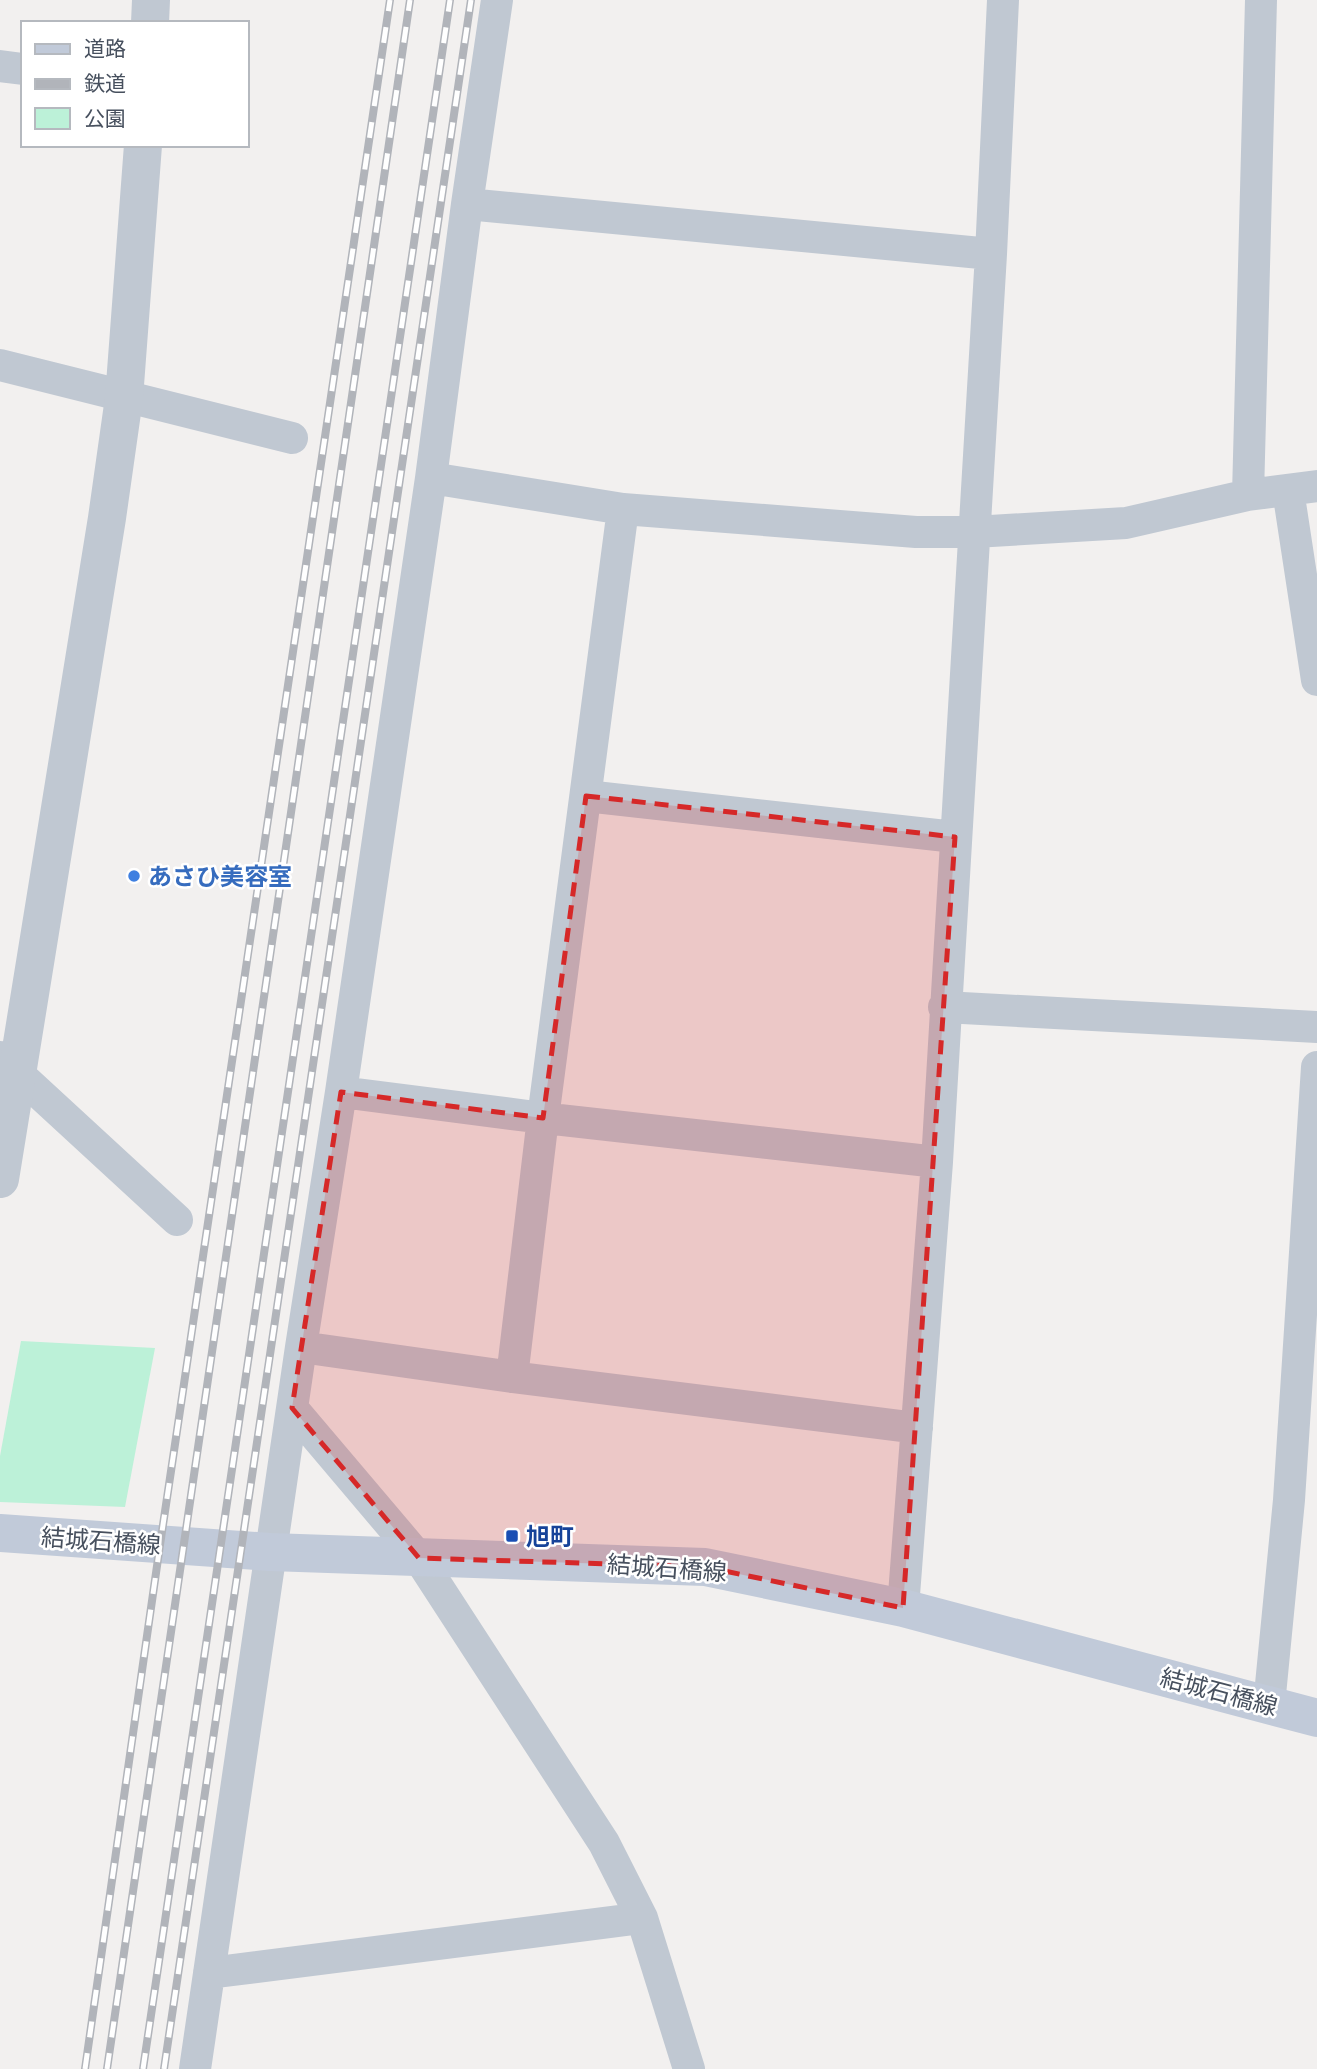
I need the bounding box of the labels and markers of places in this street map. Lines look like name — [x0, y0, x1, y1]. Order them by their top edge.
place label: あさひ美容室 — [148, 862, 292, 891]
marker: あさひ美容室 — [126, 868, 142, 884]
place label: 旭町 — [526, 1522, 574, 1551]
marker: 旭町 — [504, 1528, 520, 1544]

